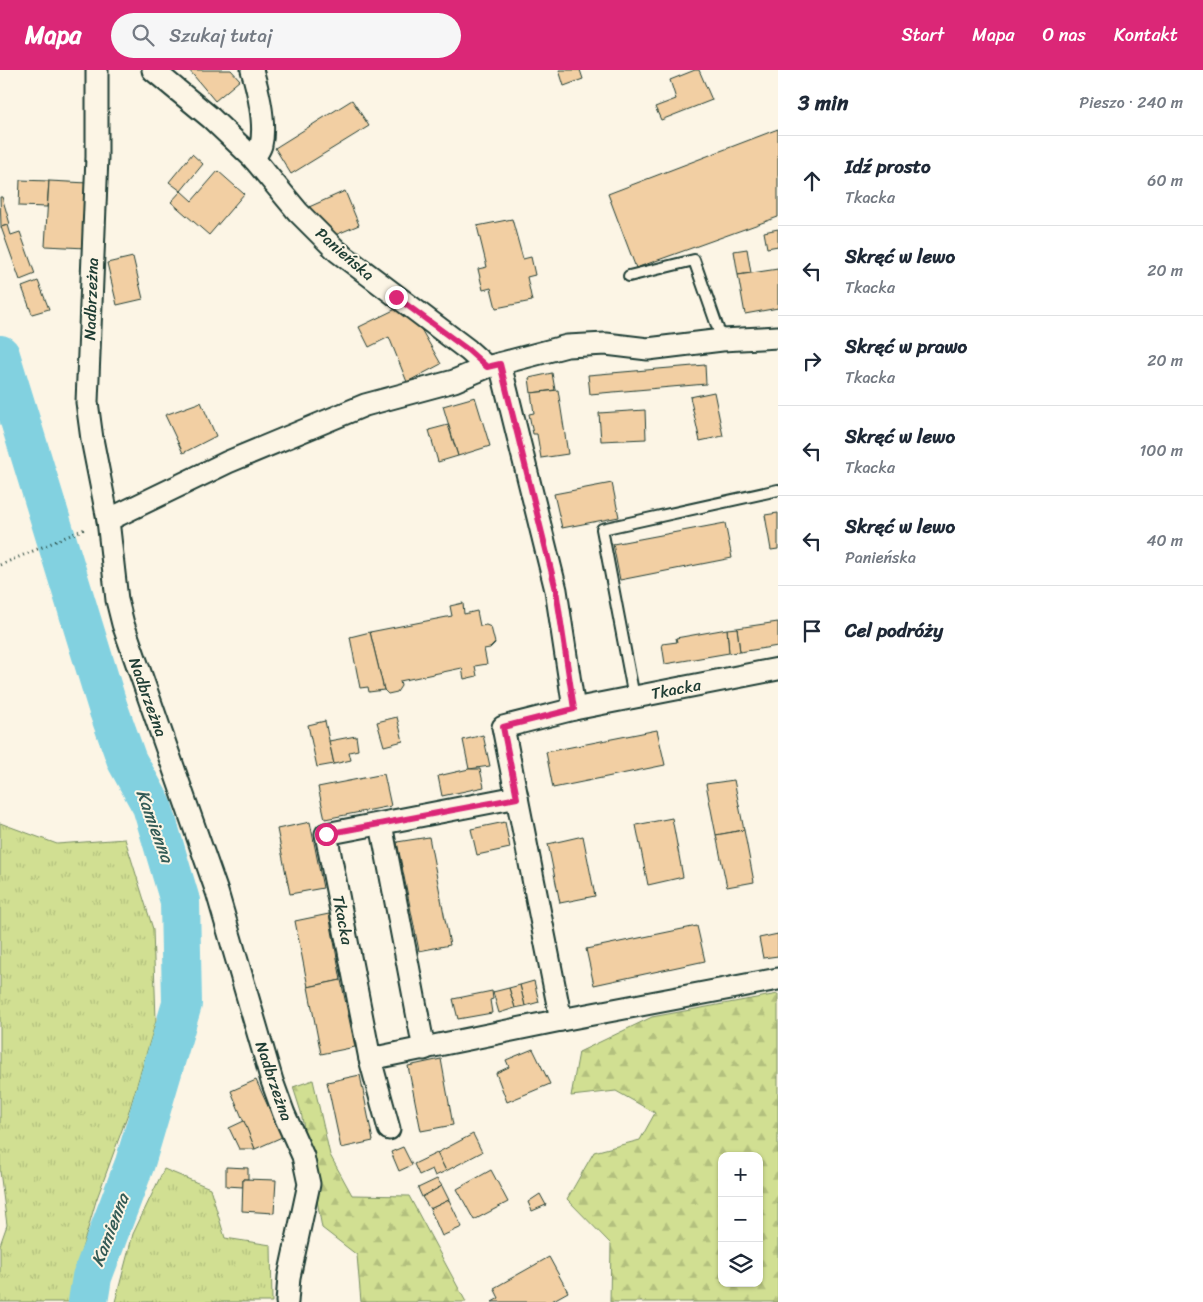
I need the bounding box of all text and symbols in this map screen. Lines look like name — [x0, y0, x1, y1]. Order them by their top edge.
search box — [111, 13, 461, 58]
text: Mapa — [25, 14, 81, 56]
text: Szukaj tutaj — [169, 19, 273, 52]
text: Start — [901, 19, 944, 51]
text: Mapa — [972, 19, 1015, 51]
text: O nas — [1043, 19, 1086, 51]
text: Kontakt — [1114, 19, 1178, 51]
icon: search — [129, 21, 157, 49]
text: 3 min — [798, 84, 848, 122]
text: Pieszo · 240 m — [1079, 88, 1183, 117]
text: Idź prosto — [845, 150, 931, 183]
text: 60 m — [1147, 166, 1183, 195]
icon: ahead — [798, 167, 826, 195]
text: Tkacka — [845, 183, 895, 212]
street label: Panieńska — [309, 220, 381, 288]
text: Skręć w lewo — [845, 240, 955, 273]
text: 20 m — [1147, 256, 1183, 285]
street label: Nadbrzeżna — [75, 257, 107, 341]
icon: left — [798, 257, 826, 285]
text: Tkacka — [845, 273, 895, 302]
route end — [385, 286, 408, 309]
text: Skręć w prawo — [845, 330, 967, 363]
text: 20 m — [1147, 346, 1183, 375]
icon: right — [798, 347, 826, 375]
text: Tkacka — [845, 363, 895, 392]
text: Skręć w lewo — [845, 420, 955, 453]
text: 100 m — [1139, 436, 1183, 465]
icon: left — [798, 437, 826, 465]
text: Tkacka — [845, 453, 895, 482]
text: Skręć w lewo — [845, 510, 955, 543]
text: 40 m — [1146, 526, 1183, 555]
icon: left — [798, 527, 826, 555]
text: Panieńska — [845, 543, 916, 572]
text: Cel podróży — [845, 614, 943, 647]
icon: arrive — [798, 617, 826, 645]
street label: Nadbrzeżna — [120, 653, 176, 741]
street label: Tkacka — [649, 670, 704, 708]
water label: Kamienna — [127, 785, 184, 869]
route start — [315, 823, 338, 846]
street label: Tkacka — [324, 893, 362, 948]
street label: Nadbrzeżna — [247, 1037, 301, 1125]
map controls — [718, 1152, 763, 1287]
button: + — [718, 1152, 763, 1197]
water label: Kamienna — [81, 1187, 139, 1271]
button: − — [718, 1197, 763, 1242]
button: layers — [718, 1242, 763, 1287]

